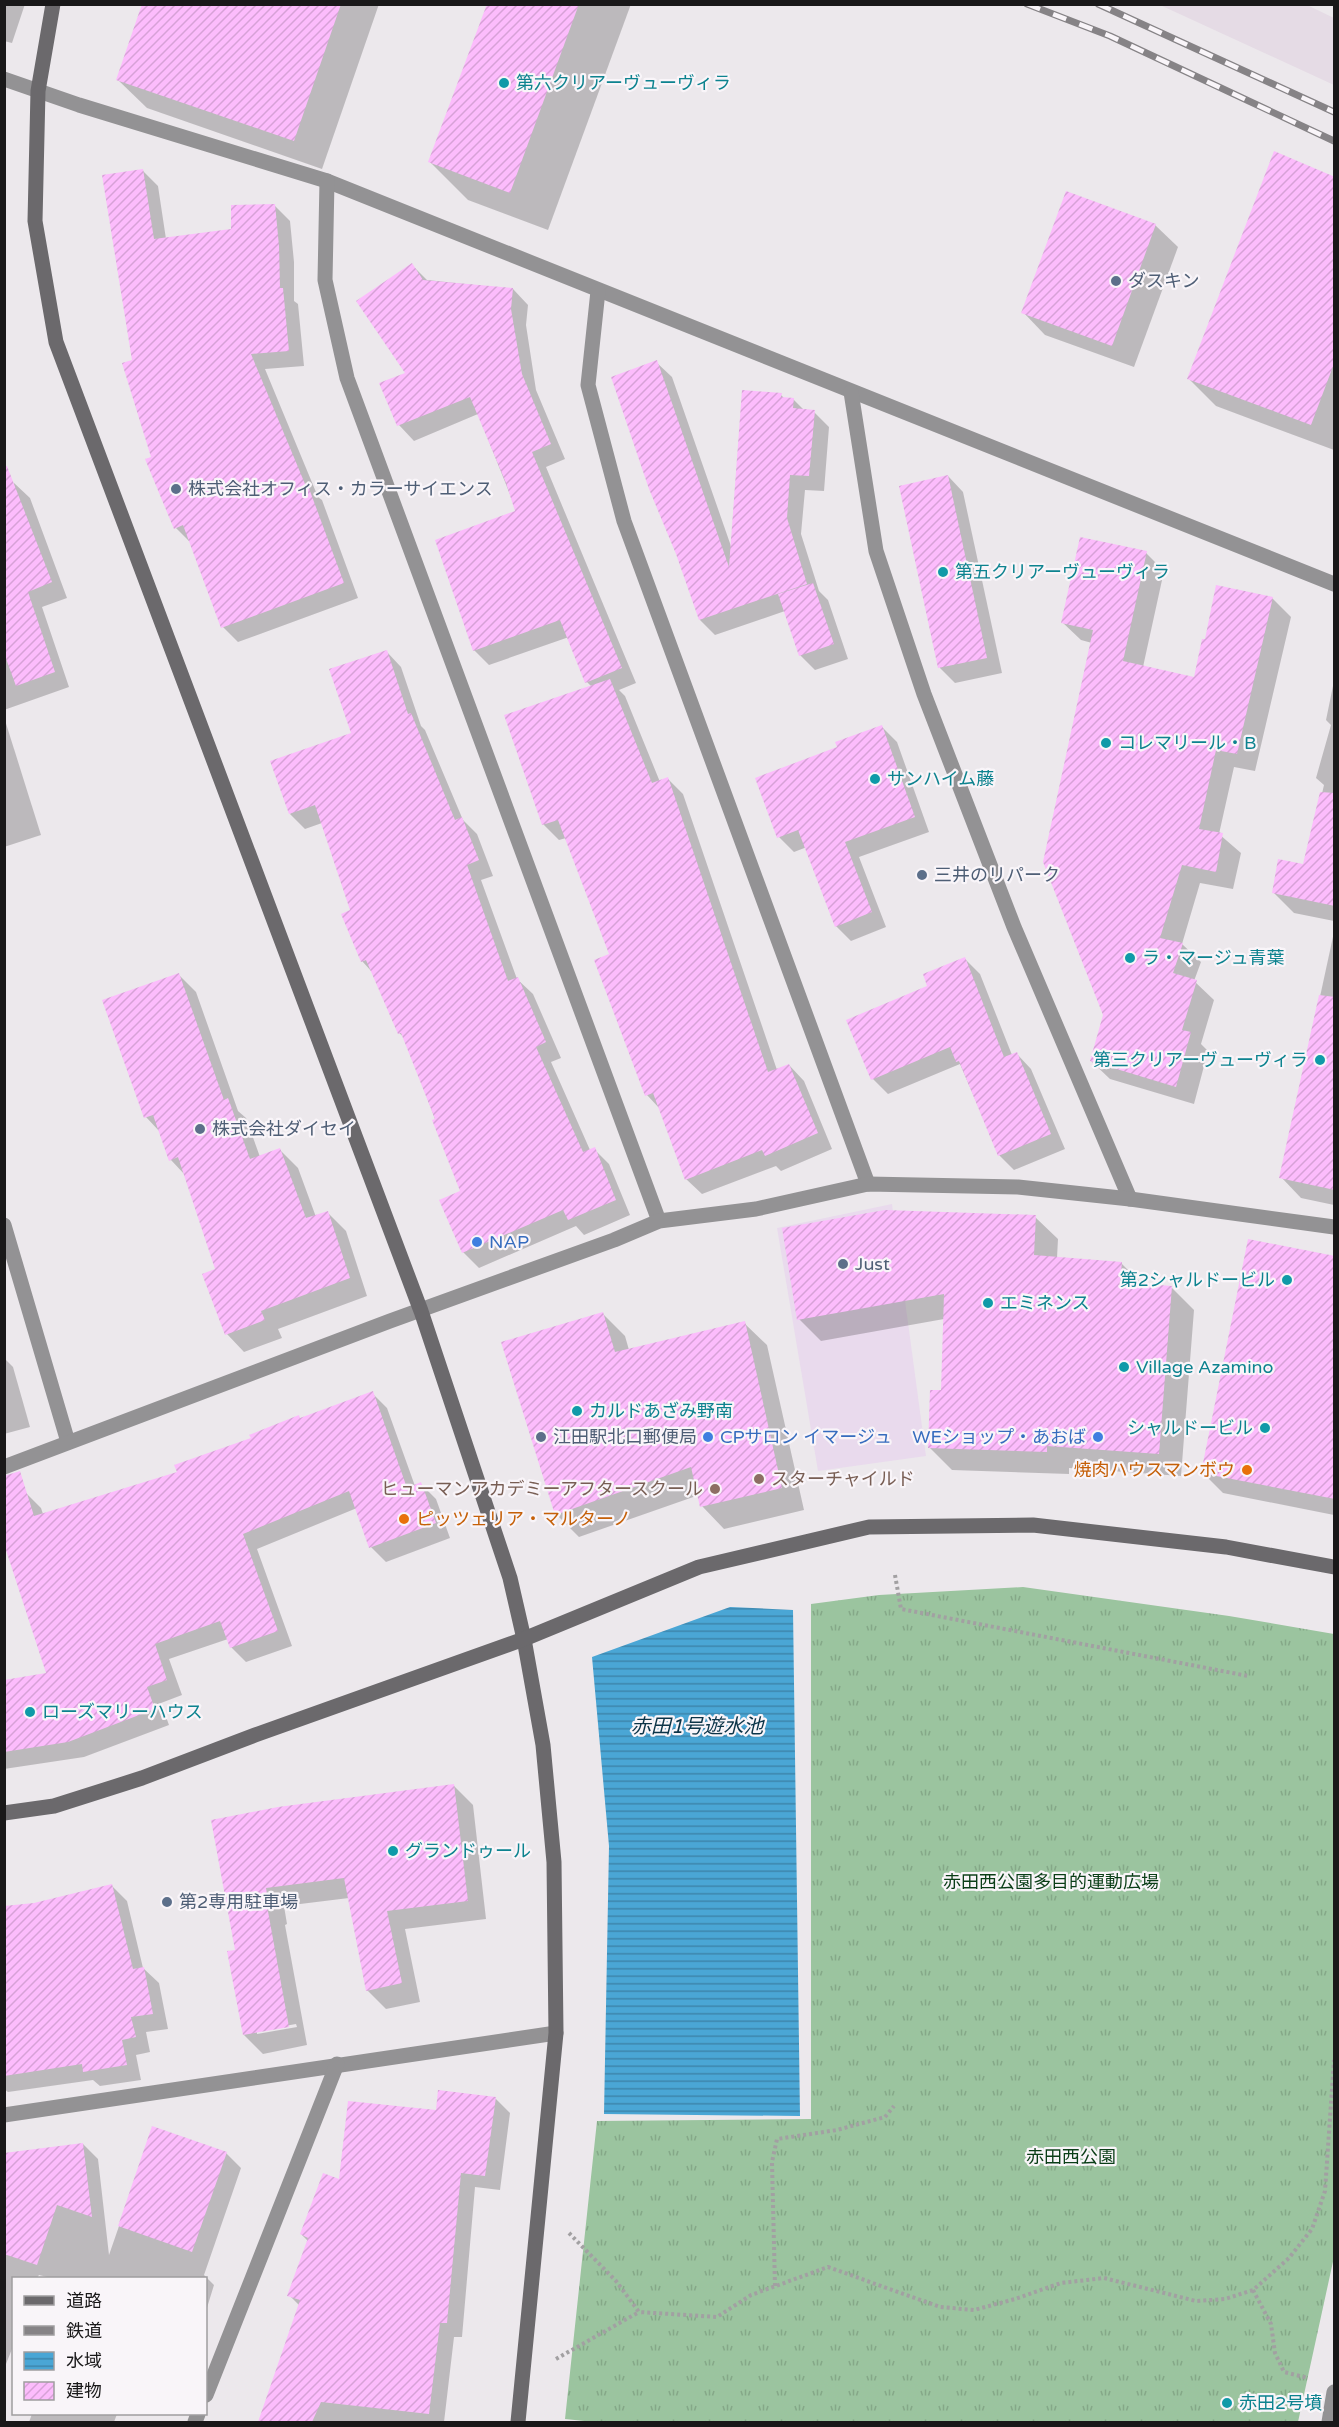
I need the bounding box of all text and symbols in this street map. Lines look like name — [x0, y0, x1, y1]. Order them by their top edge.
place label: 第六クリアーヴューヴィラ — [516, 72, 731, 94]
marker: 第六クリアーヴューヴィラ — [497, 76, 511, 90]
place label: ダスキン — [1128, 270, 1199, 292]
marker: ダスキン — [1109, 274, 1123, 288]
place label: 株式会社オフィス・カラーサイエンス — [188, 478, 493, 500]
marker: 株式会社オフィス・カラーサイエンス — [169, 482, 183, 496]
place label: 第五クリアーヴューヴィラ — [955, 561, 1170, 583]
marker: 第五クリアーヴューヴィラ — [936, 565, 950, 579]
place label: コレマリール・B — [1118, 732, 1256, 754]
marker: コレマリール・B — [1099, 736, 1113, 750]
place label: サンハイム藤 — [887, 768, 994, 790]
marker: サンハイム藤 — [868, 772, 882, 786]
place label: 三井のリパーク — [934, 864, 1060, 886]
marker: 三井のリパーク — [915, 868, 929, 882]
place label: ラ・マージュ青葉 — [1142, 947, 1284, 969]
marker: ラ・マージュ青葉 — [1123, 951, 1137, 965]
place label: 第三クリアーヴューヴィラ — [1093, 1049, 1308, 1071]
marker: 第三クリアーヴューヴィラ — [1313, 1053, 1327, 1067]
place label: 株式会社ダイセイ — [212, 1118, 356, 1140]
marker: 株式会社ダイセイ — [193, 1122, 207, 1136]
place label: NAP — [489, 1231, 529, 1253]
marker: NAP — [470, 1235, 484, 1249]
place label: Just — [855, 1253, 890, 1275]
marker: Just — [836, 1257, 850, 1271]
place label: 第2シャルドービル — [1120, 1269, 1275, 1291]
marker: 第2シャルドービル — [1280, 1273, 1294, 1287]
place label: エミネンス — [1000, 1292, 1090, 1314]
marker: エミネンス — [981, 1296, 995, 1310]
place label: Village Azamino — [1136, 1356, 1274, 1378]
marker: Village Azamino — [1117, 1360, 1131, 1374]
place label: カルドあざみ野南 — [589, 1400, 733, 1422]
marker: カルドあざみ野南 — [570, 1404, 584, 1418]
place label: シャルドービル — [1127, 1417, 1253, 1439]
marker: シャルドービル — [1258, 1421, 1272, 1435]
place label: 江田駅北口郵便局 — [553, 1426, 697, 1448]
place label: CPサロン イマージュ — [720, 1426, 892, 1448]
place label: WEショップ・あおば — [912, 1426, 1086, 1448]
marker: 江田駅北口郵便局 — [534, 1430, 548, 1444]
marker: CPサロン イマージュ — [701, 1430, 715, 1444]
marker: WEショップ・あおば — [1091, 1430, 1105, 1444]
place label: 焼肉ハウスマンボウ — [1074, 1459, 1235, 1481]
marker: 焼肉ハウスマンボウ — [1240, 1463, 1254, 1477]
place label: スターチャイルド — [771, 1468, 915, 1490]
marker: スターチャイルド — [752, 1472, 766, 1486]
place label: ヒューマンアカデミーアフタースクール — [381, 1478, 703, 1500]
marker: ヒューマンアカデミーアフタースクール — [708, 1482, 722, 1496]
place label: ピッツェリア・マルターノ — [416, 1508, 631, 1530]
marker: ピッツェリア・マルターノ — [397, 1512, 411, 1526]
place label: ローズマリーハウス — [42, 1701, 203, 1723]
marker: ローズマリーハウス — [23, 1705, 37, 1719]
water label: 赤田1号遊水池 — [631, 1715, 765, 1739]
place label: グランドゥール — [405, 1840, 531, 1862]
marker: グランドゥール — [386, 1844, 400, 1858]
park label: 赤田西公園多目的運動広場 — [943, 1871, 1159, 1893]
place label: 第2専用駐車場 — [179, 1891, 298, 1913]
marker: 第2専用駐車場 — [160, 1895, 174, 1909]
park label: 赤田西公園 — [1026, 2146, 1116, 2168]
legend — [12, 2277, 207, 2415]
text: 道路 — [66, 2290, 102, 2312]
text: 鉄道 — [66, 2320, 102, 2342]
text: 水域 — [66, 2350, 102, 2372]
text: 建物 — [66, 2380, 102, 2402]
place label: 赤田2号墳 — [1239, 2392, 1322, 2414]
marker: 赤田2号墳 — [1220, 2396, 1234, 2410]

